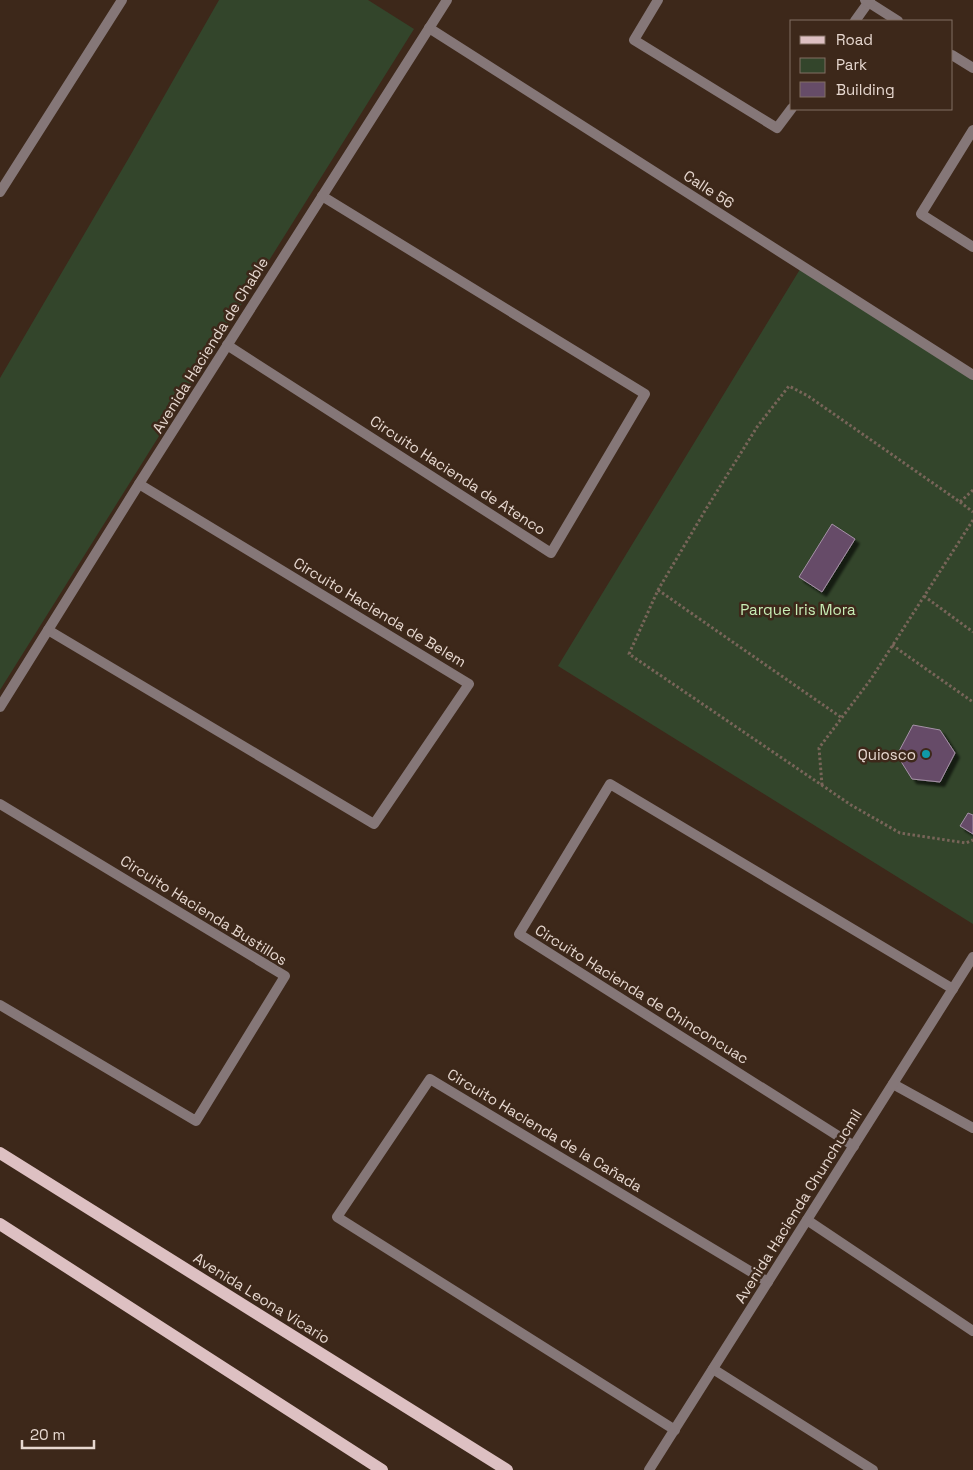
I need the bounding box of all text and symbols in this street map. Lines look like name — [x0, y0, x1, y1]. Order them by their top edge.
legend — [790, 20, 953, 110]
text: Road — [836, 30, 873, 49]
text: Park — [836, 55, 867, 74]
text: Building — [836, 80, 895, 99]
street label: Calle 56 — [680, 166, 738, 212]
street label: Avenida Hacienda de Chable — [148, 253, 272, 437]
street label: Circuito Hacienda de Atenco — [367, 411, 549, 539]
street label: Circuito Hacienda de Belem — [290, 553, 470, 671]
park label: Parque Iris Mora — [740, 600, 856, 619]
place label: Quiosco — [858, 745, 916, 764]
marker: Quiosco — [920, 748, 932, 760]
street label: Circuito Hacienda Bustillos — [117, 851, 291, 969]
street label: Circuito Hacienda de Chinconcuac — [532, 920, 752, 1068]
street label: Circuito Hacienda de la Cañada — [444, 1064, 646, 1196]
street label: Avenida Hacienda Chunchucmil — [730, 1105, 866, 1307]
street label: Avenida Leona Vicario — [190, 1248, 334, 1348]
scale bar — [22, 1418, 95, 1450]
text: 20 m — [30, 1425, 65, 1444]

